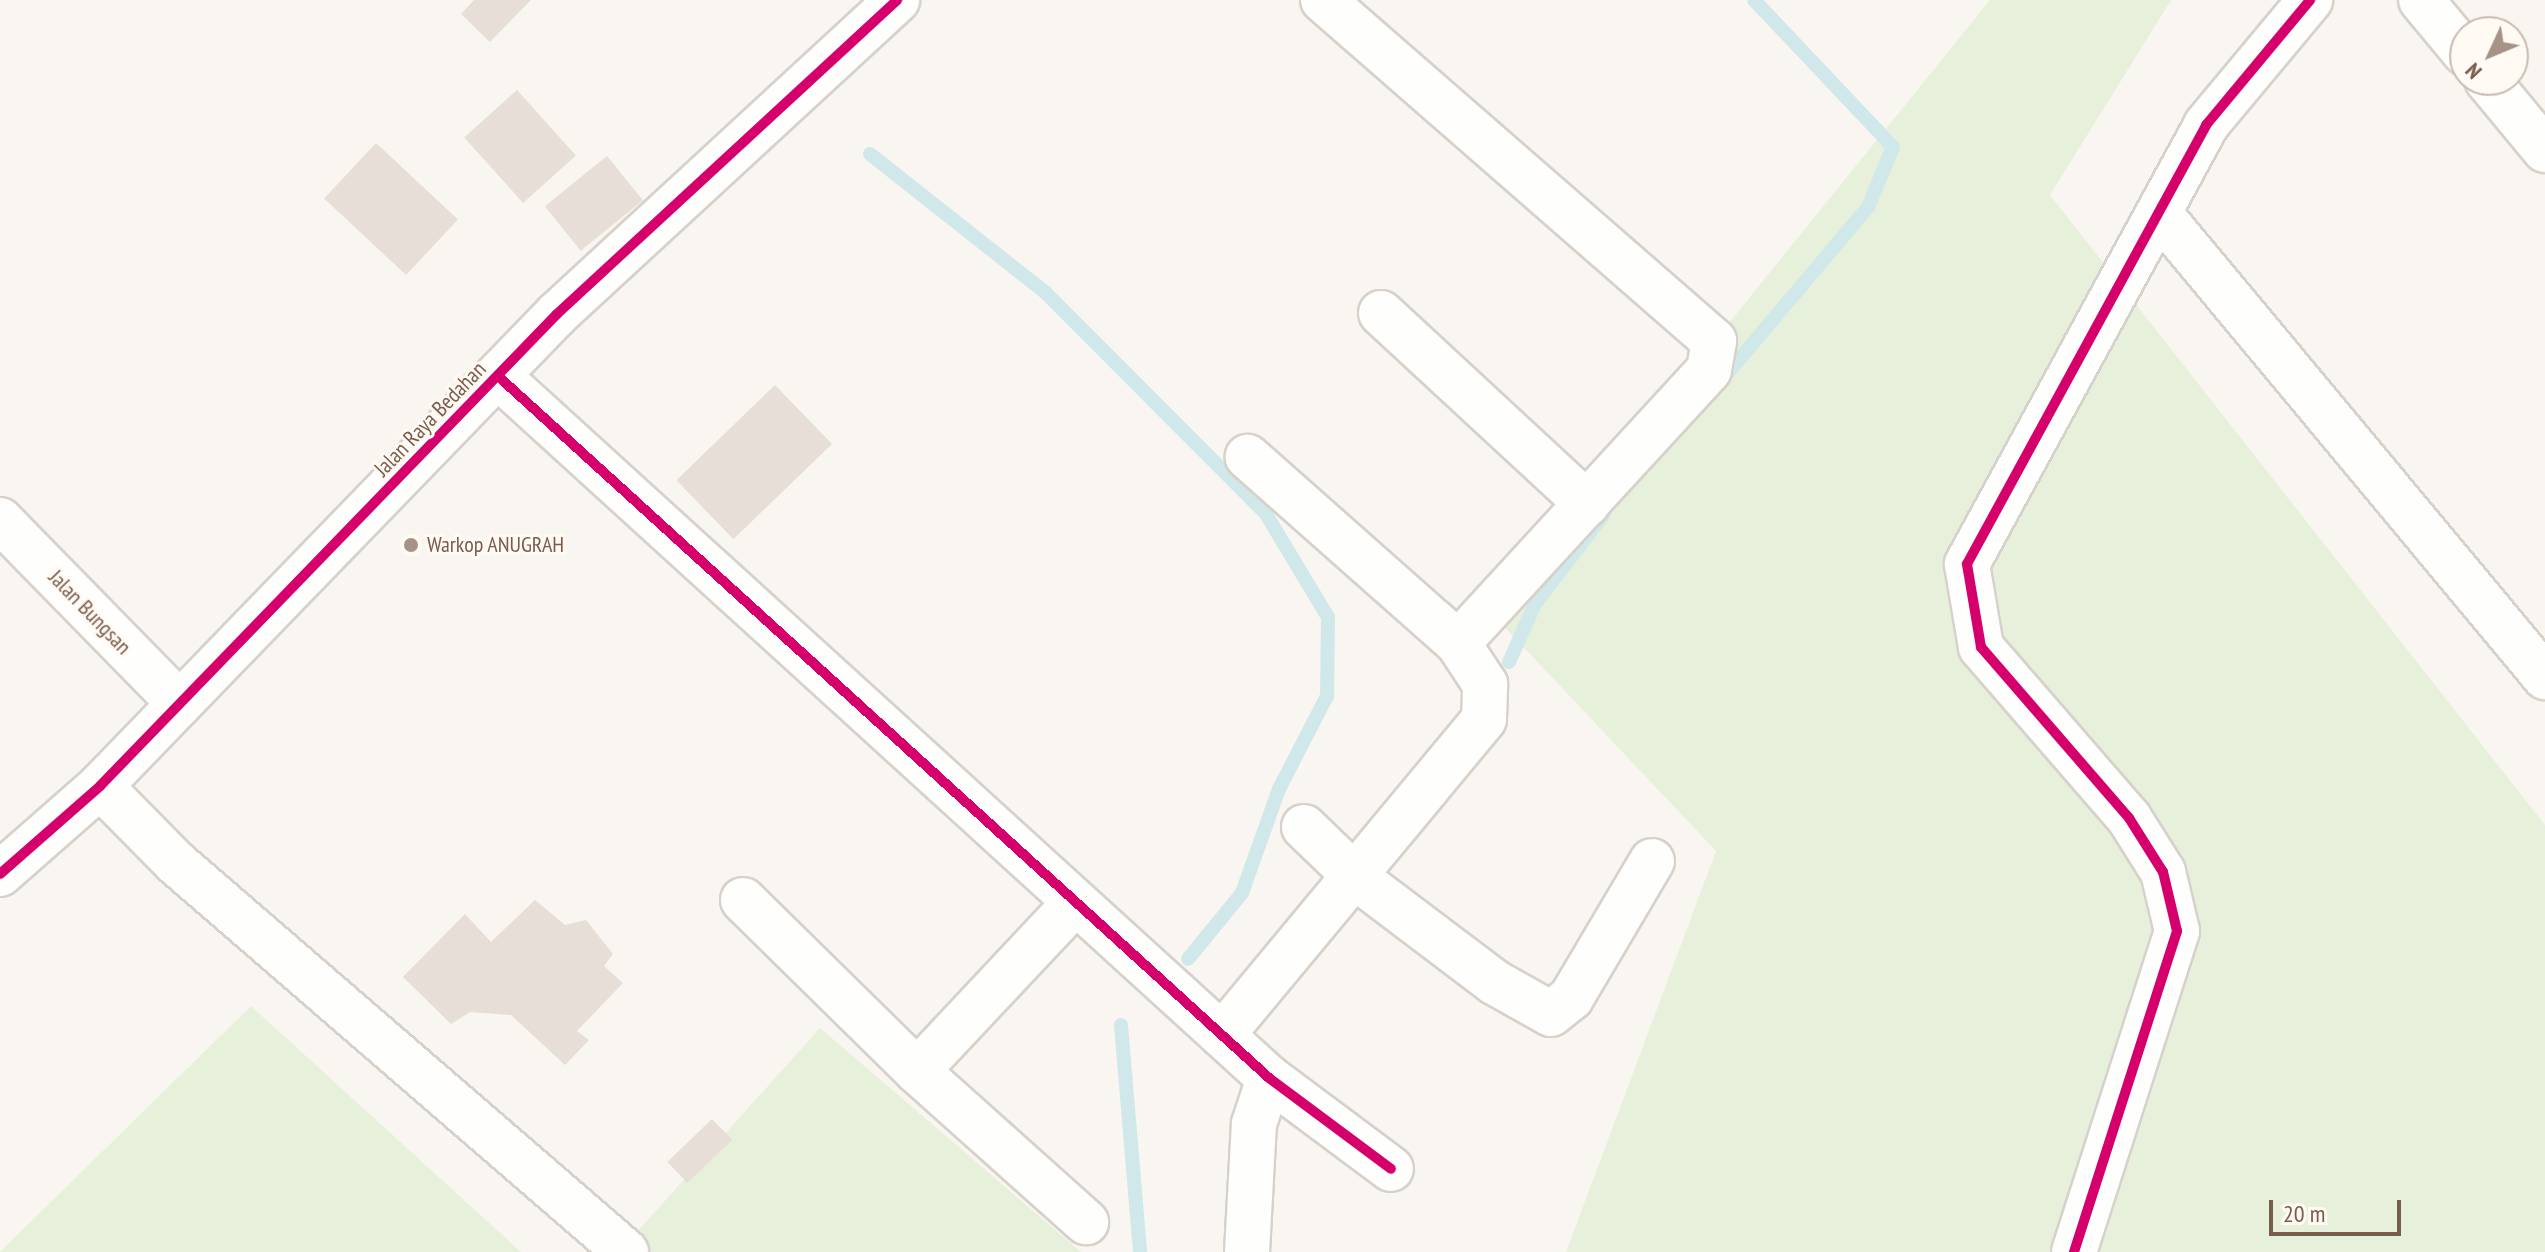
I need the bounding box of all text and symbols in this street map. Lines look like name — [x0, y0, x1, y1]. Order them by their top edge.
north arrow — [2449, 16, 2529, 96]
text: N — [2459, 57, 2487, 85]
street label: Jalan Raya Bedahan — [369, 356, 491, 482]
place label: Warkop ANUGRAH — [427, 532, 565, 558]
marker: Warkop ANUGRAH — [402, 536, 420, 554]
street label: Jalan Bungsan — [43, 564, 137, 660]
scale bar — [2273, 1184, 2405, 1234]
text: 20 m — [2283, 1198, 2325, 1229]

